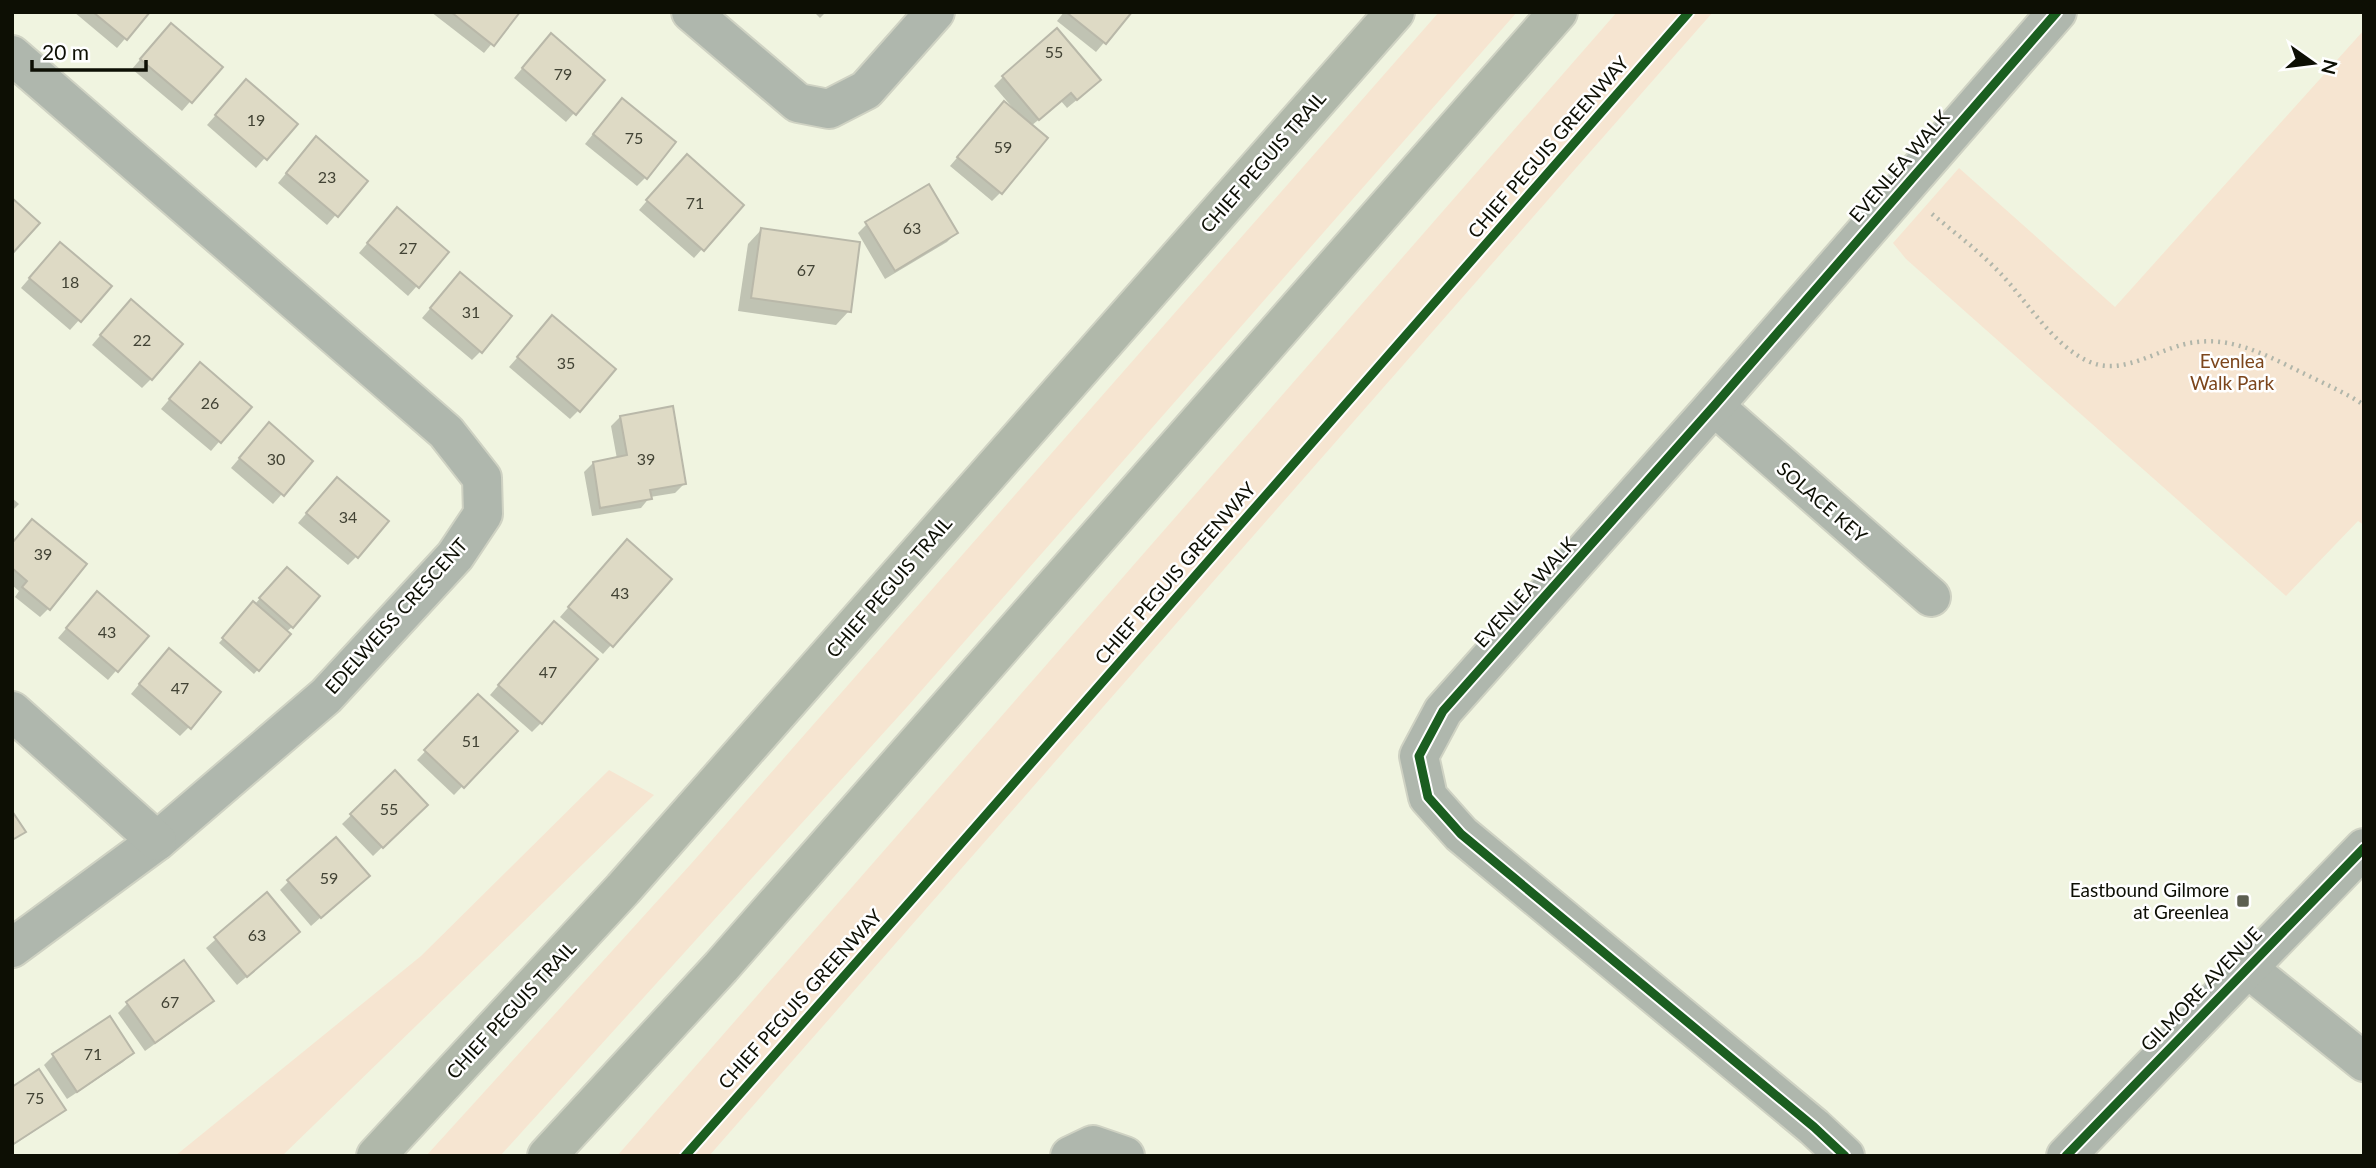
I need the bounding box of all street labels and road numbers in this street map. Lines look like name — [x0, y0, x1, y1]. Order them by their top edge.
street label: CHIEF PEGUIS GREENWAY — [1462, 51, 1633, 242]
street label: CHIEF PEGUIS TRAIL — [1195, 86, 1330, 237]
street label: EVENLEA WALK — [1844, 105, 1954, 226]
street label: SOLACE KEY — [1773, 456, 1872, 547]
street label: CHIEF PEGUIS GREENWAY — [1089, 477, 1260, 668]
street label: CHIEF PEGUIS TRAIL — [821, 511, 956, 662]
street label: EVENLEA WALK — [1469, 531, 1581, 652]
street label: EDELWEISS CRESCENT — [320, 533, 472, 698]
street label: CHIEF PEGUIS GREENWAY — [713, 904, 886, 1093]
street label: GILMORE AVENUE — [2135, 922, 2266, 1056]
street label: CHIEF PEGUIS TRAIL — [441, 936, 580, 1083]

